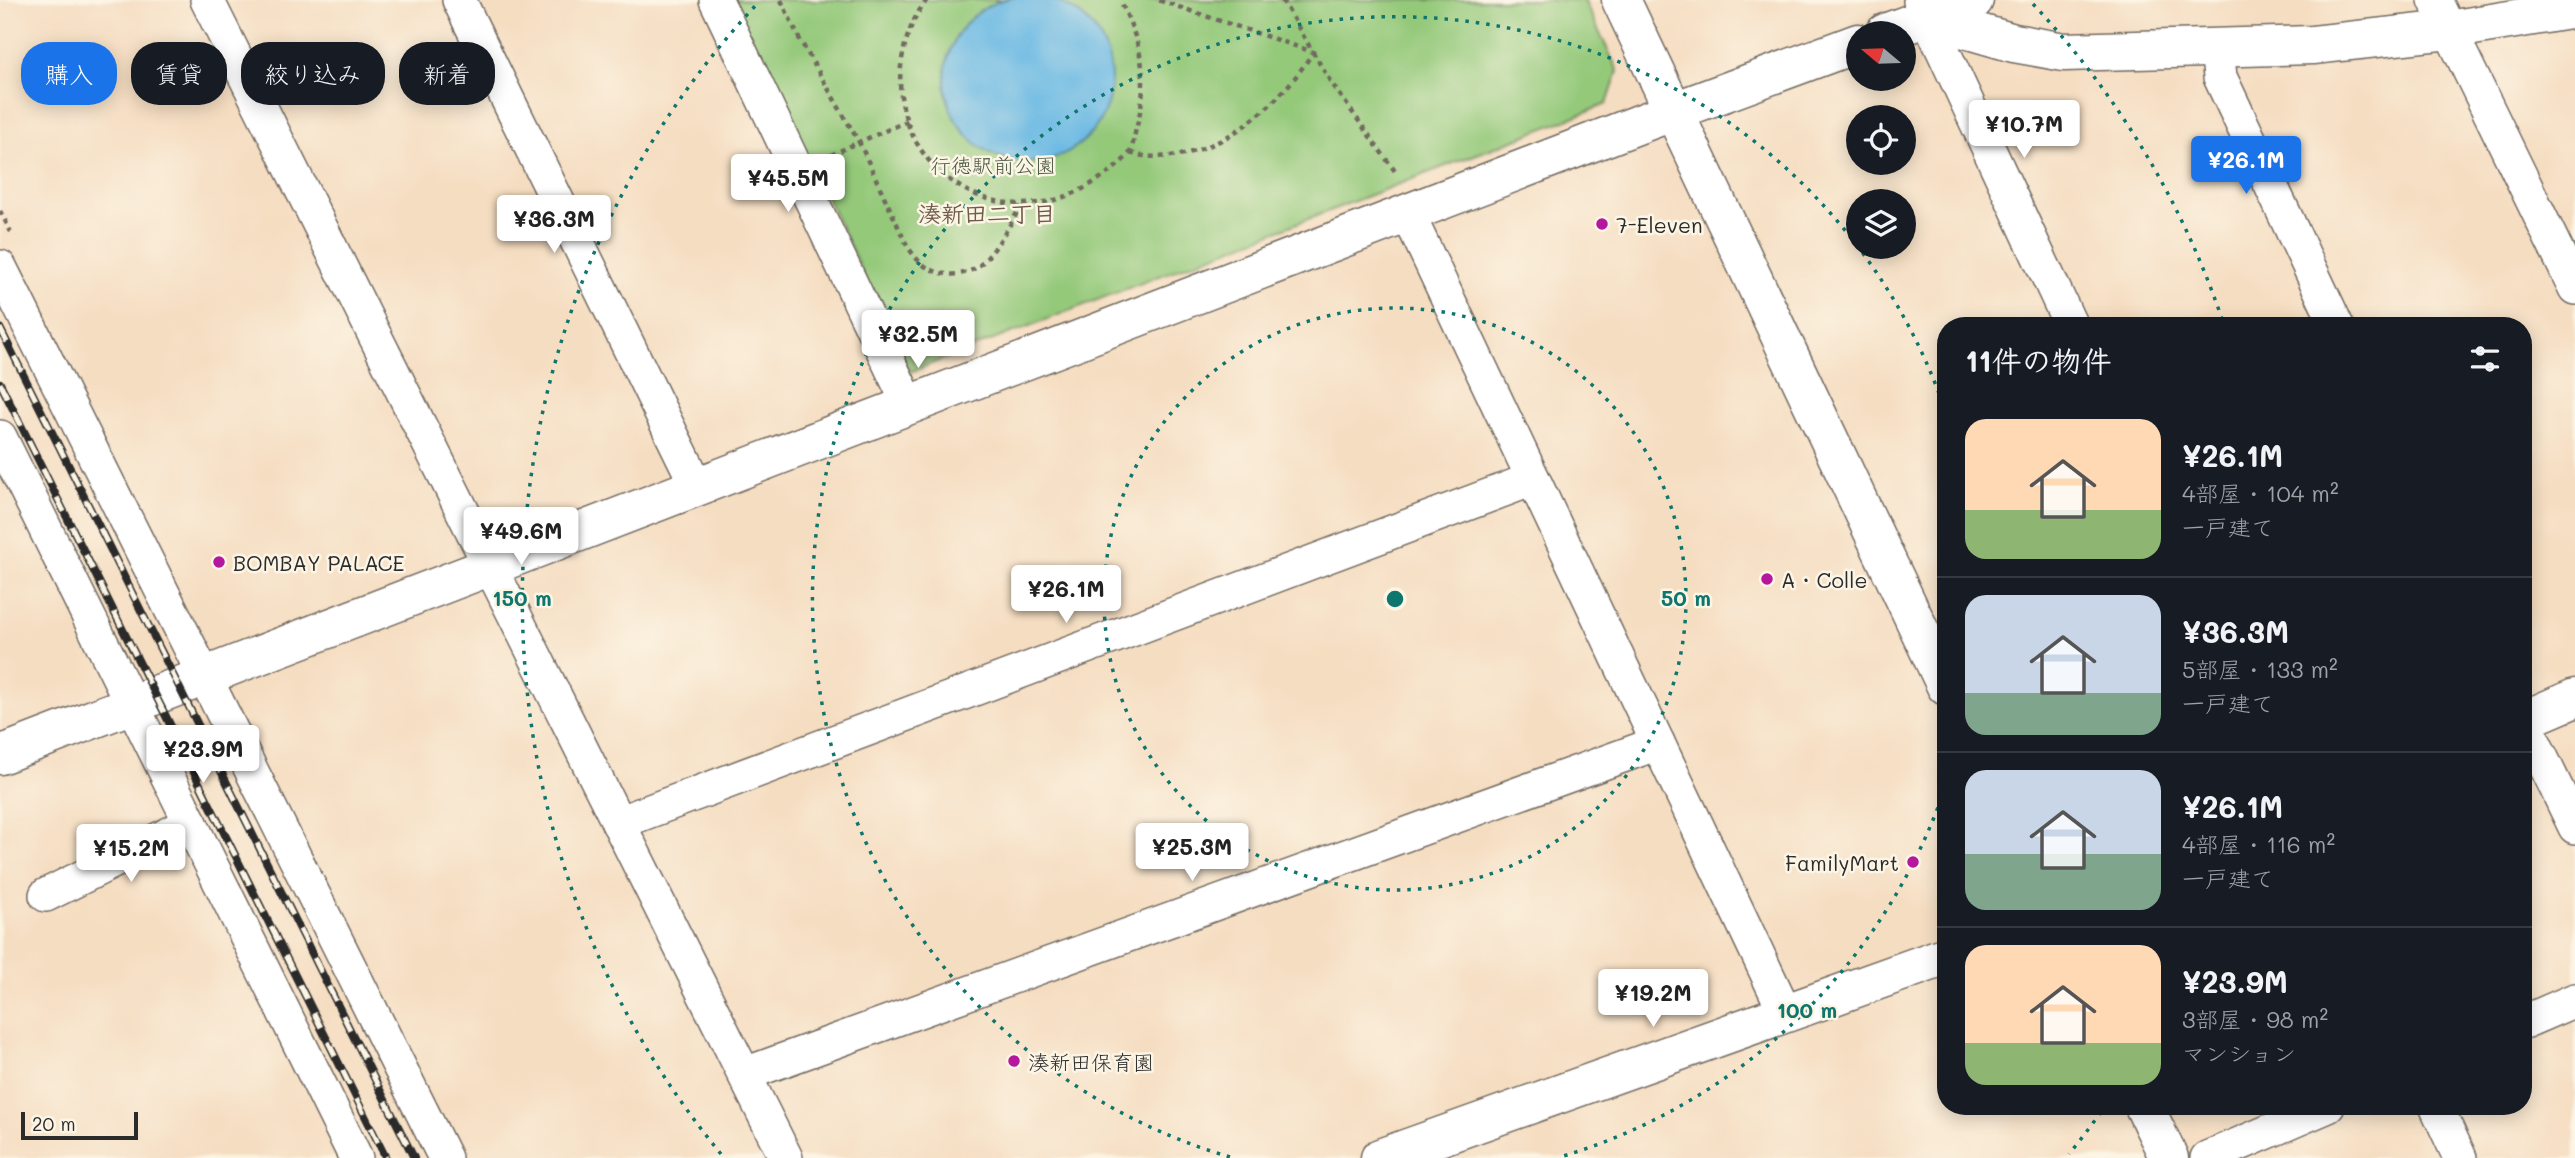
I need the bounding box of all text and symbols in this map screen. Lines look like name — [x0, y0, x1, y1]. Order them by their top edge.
north arrow — [1846, 21, 1916, 91]
map controls — [1846, 21, 1916, 259]
chip: 購入 — [21, 42, 117, 105]
chip: 賃貸 — [131, 42, 227, 105]
chip: 絞り込み — [241, 42, 385, 105]
chip: 新着 — [399, 42, 495, 105]
pin: ¥10.7M — [1967, 100, 2081, 160]
button: locate — [1846, 105, 1916, 175]
text: ¥10.7M — [1985, 108, 2063, 138]
pin: ¥26.1M — [2189, 136, 2303, 196]
text: ¥26.1M — [2207, 144, 2285, 174]
park label: 行徳駅前公園 — [930, 151, 1056, 178]
pin: ¥45.5M — [731, 154, 845, 214]
text: ¥45.5M — [747, 162, 829, 192]
button: layers — [1846, 189, 1916, 259]
pin: ¥36.3M — [497, 196, 611, 255]
district label: 湊新田二丁目 — [918, 198, 1056, 228]
text: ¥36.3M — [513, 203, 595, 233]
place label: 7-Eleven — [1616, 211, 1703, 238]
marker: 7-Eleven — [1594, 216, 1610, 232]
pin: ¥32.5M — [861, 310, 975, 370]
text: ¥32.5M — [878, 318, 958, 348]
text: 11件の物件 — [1965, 340, 2112, 380]
icon: filters — [2466, 340, 2504, 378]
text: ¥26.1M — [2182, 435, 2283, 475]
icon: home — [2021, 447, 2105, 531]
text: 4部屋 · 104 m² — [2182, 478, 2339, 508]
pin: ¥49.6M — [464, 508, 578, 567]
text: 一戸建て — [2182, 512, 2274, 542]
text: ¥49.6M — [479, 515, 563, 545]
place label: BOMBAY PALACE — [233, 549, 405, 576]
marker: BOMBAY PALACE — [211, 554, 227, 570]
pin: ¥26.1M — [1009, 566, 1123, 625]
place label: A・Colle — [1781, 566, 1868, 593]
marker: A・Colle — [1759, 571, 1775, 587]
text: ¥26.1M — [1027, 573, 1105, 603]
text: 150 m — [492, 584, 552, 611]
text: 50 m — [1661, 584, 1711, 611]
centre of rings — [1383, 587, 1407, 611]
text: ¥36.3M — [2182, 611, 2289, 651]
icon: home — [2021, 623, 2105, 707]
text: 5部屋 · 133 m² — [2182, 654, 2338, 684]
text: 一戸建て — [2182, 688, 2274, 718]
pin: ¥23.9M — [146, 726, 260, 785]
text: ¥23.9M — [162, 733, 244, 763]
text: ¥26.1M — [2182, 786, 2283, 826]
icon: home — [2021, 798, 2105, 882]
pin: ¥15.2M — [74, 824, 188, 884]
pin: ¥25.3M — [1135, 824, 1249, 883]
text: 4部屋 · 116 m² — [2182, 829, 2335, 859]
text: ¥25.3M — [1152, 831, 1232, 861]
text: ¥15.2M — [92, 832, 170, 862]
place label: FamilyMart — [1785, 849, 1899, 876]
marker: FamilyMart — [1905, 854, 1921, 870]
text: 一戸建て — [2182, 863, 2274, 893]
text: ¥23.9M — [2182, 961, 2288, 1001]
pin: ¥19.2M — [1596, 970, 1710, 1029]
icon: home — [2021, 973, 2105, 1057]
text: ¥19.2M — [1614, 977, 1692, 1007]
text: 100 m — [1777, 996, 1837, 1023]
text: 3部屋 · 98 m² — [2182, 1004, 2328, 1034]
text: マンション — [2182, 1038, 2296, 1068]
place label: 湊新田保育園 — [1028, 1048, 1154, 1075]
marker: 湊新田保育園 — [1006, 1053, 1022, 1069]
scale bar — [21, 1109, 138, 1141]
text: 20 m — [32, 1111, 76, 1136]

